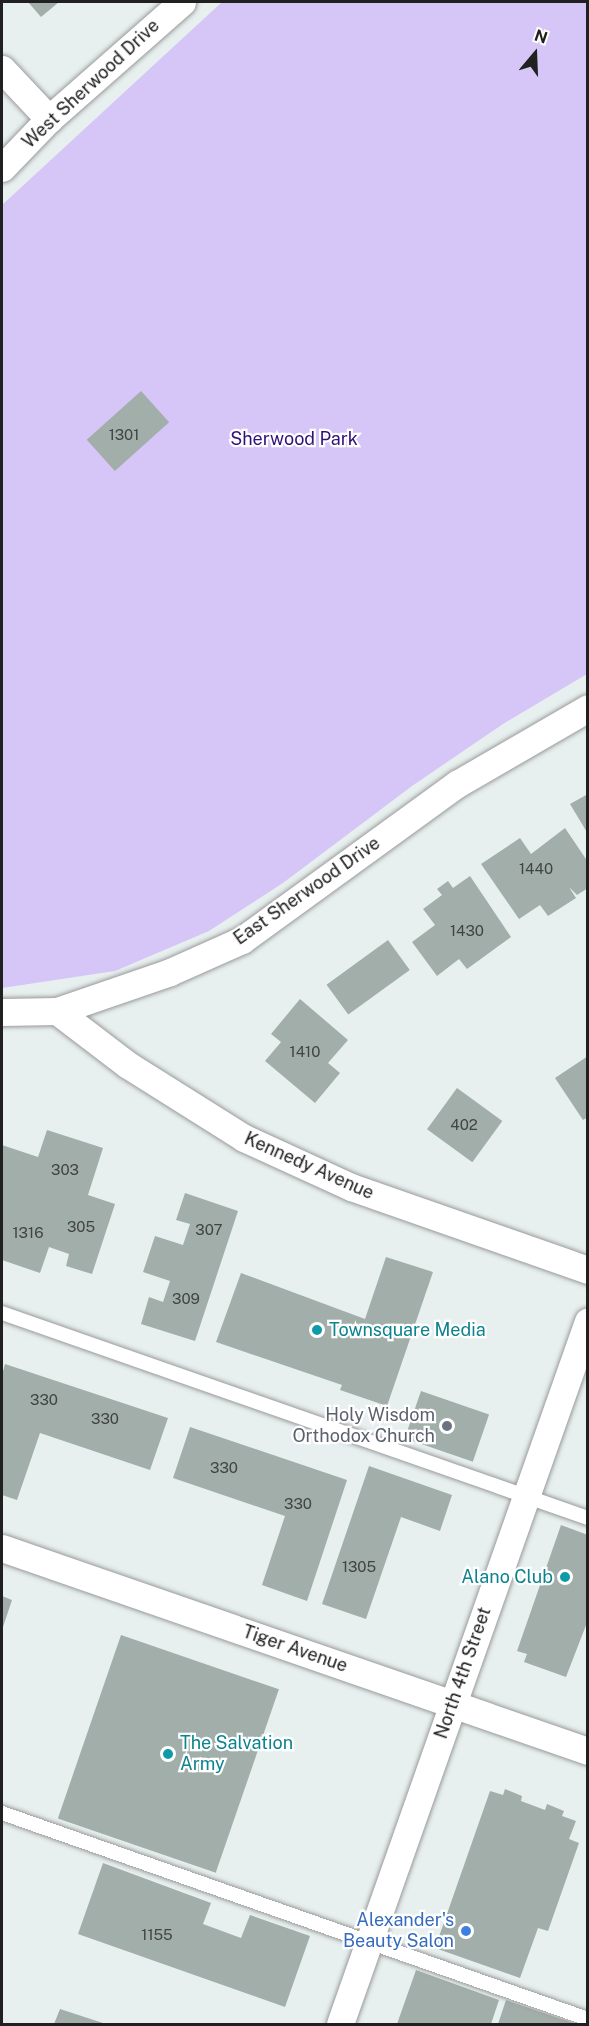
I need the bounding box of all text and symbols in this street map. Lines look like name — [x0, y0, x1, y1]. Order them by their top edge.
street label: West Sherwood Drive — [18, 15, 164, 153]
north arrow — [505, 24, 565, 84]
text: N — [532, 25, 550, 48]
house number: 1301 — [109, 426, 139, 444]
park label: Sherwood Park — [230, 428, 358, 450]
street label: East Sherwood Drive — [230, 832, 384, 950]
house number: 1440 — [519, 860, 553, 878]
house number: 1430 — [450, 922, 484, 940]
house number: 1410 — [290, 1043, 320, 1061]
house number: 402 — [450, 1116, 478, 1134]
street label: Kennedy Avenue — [241, 1128, 377, 1204]
house number: 303 — [51, 1161, 79, 1179]
house number: 305 — [67, 1218, 95, 1236]
house number: 307 — [195, 1221, 223, 1239]
house number: 1316 — [13, 1224, 43, 1242]
house number: 309 — [172, 1290, 200, 1308]
place label: Townsquare Media — [329, 1319, 486, 1341]
marker: Townsquare Media — [310, 1323, 324, 1337]
house number: 330 — [30, 1391, 58, 1409]
place label: Holy Wisdom Orthodox Church — [292, 1405, 435, 1448]
house number: 330 — [91, 1410, 119, 1428]
marker: Holy Wisdom Orthodox Church — [440, 1419, 454, 1433]
house number: 330 — [210, 1459, 238, 1477]
house number: 330 — [284, 1495, 312, 1513]
house number: 1305 — [342, 1558, 376, 1576]
place label: Alano Club — [461, 1566, 553, 1588]
marker: Alano Club — [558, 1570, 572, 1584]
street label: North 4th Street — [430, 1604, 496, 1742]
street label: Tiger Avenue — [240, 1621, 350, 1677]
place label: The Salvation Army — [180, 1733, 293, 1776]
marker: The Salvation Army — [161, 1747, 175, 1761]
place label: Alexander's Beauty Salon — [343, 1910, 454, 1952]
marker: Alexander's Beauty Salon — [459, 1924, 473, 1938]
house number: 1155 — [141, 1926, 173, 1944]

